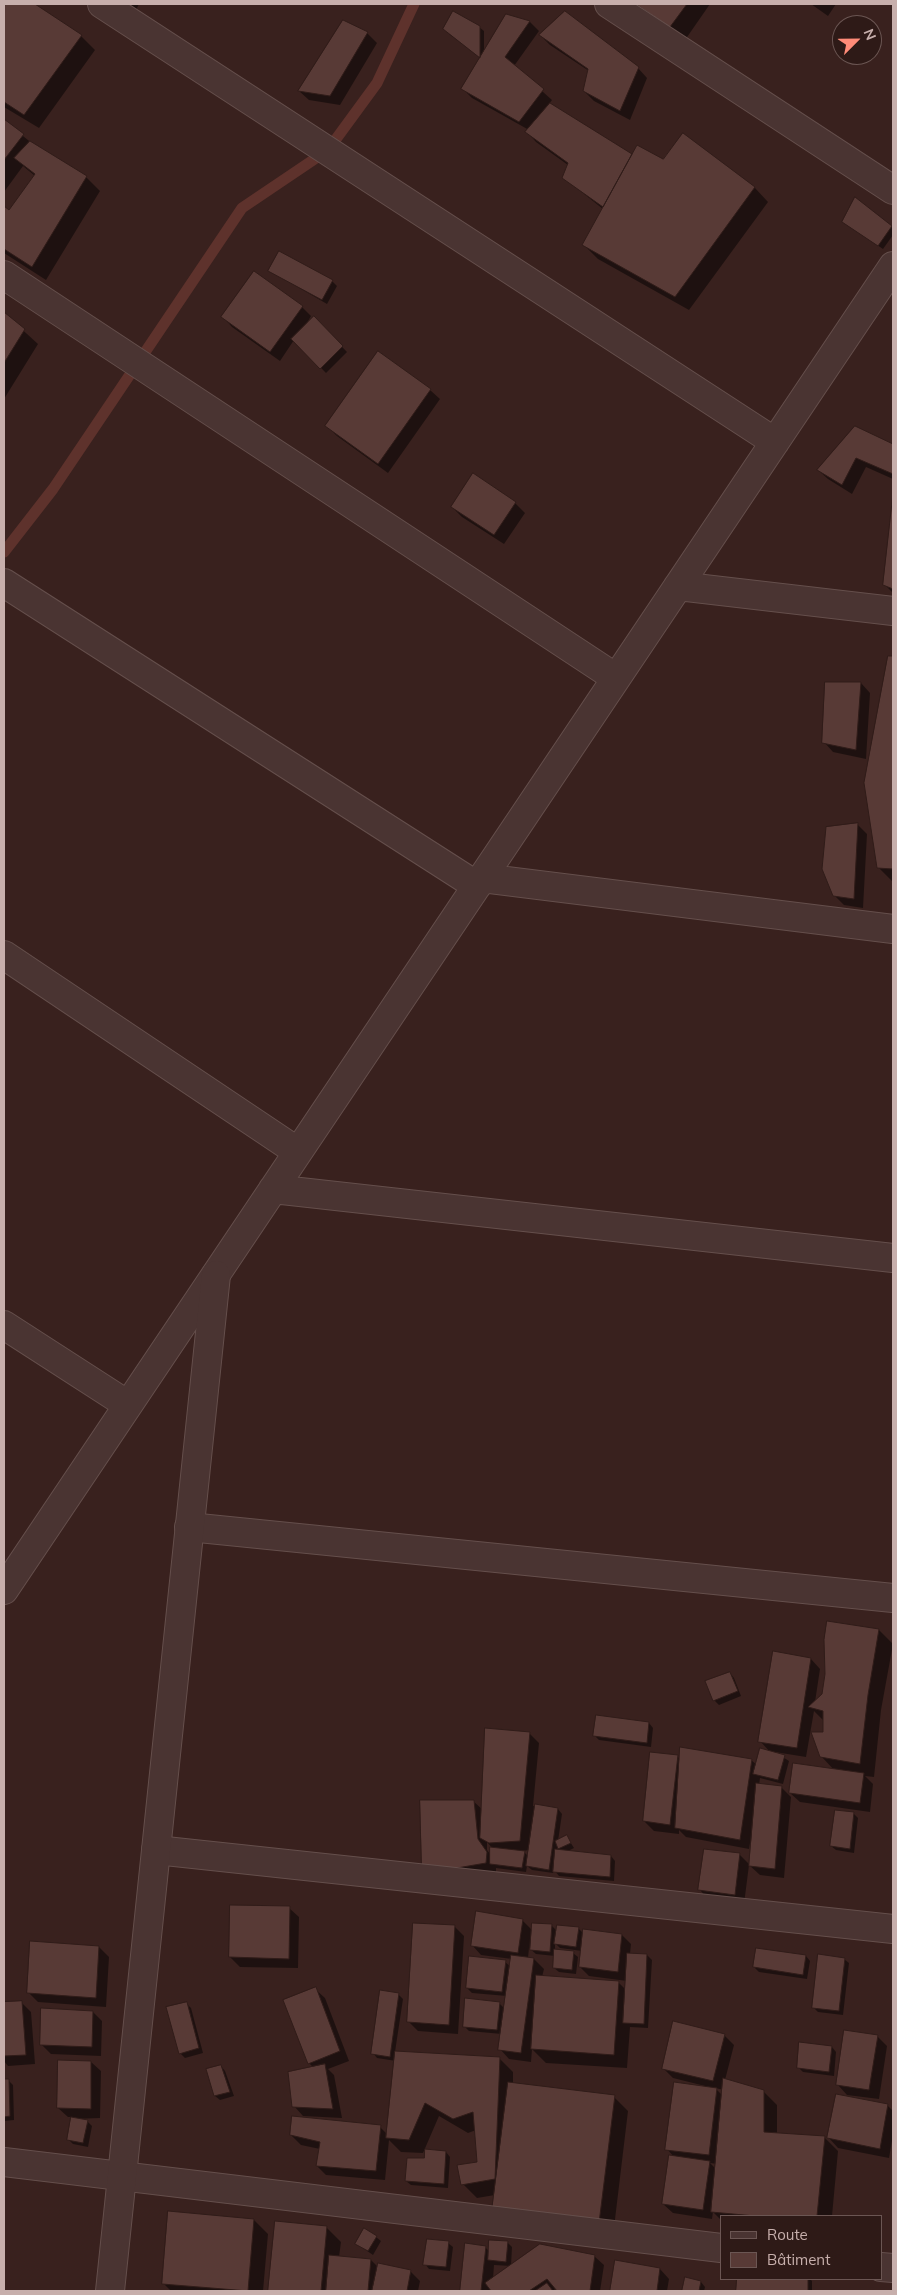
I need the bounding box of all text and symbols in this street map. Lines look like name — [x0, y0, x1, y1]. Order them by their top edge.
north arrow — [832, 15, 882, 65]
text: N — [860, 26, 880, 43]
legend — [720, 2215, 882, 2280]
text: Route — [767, 2225, 808, 2244]
text: Bâtiment — [767, 2250, 830, 2269]

